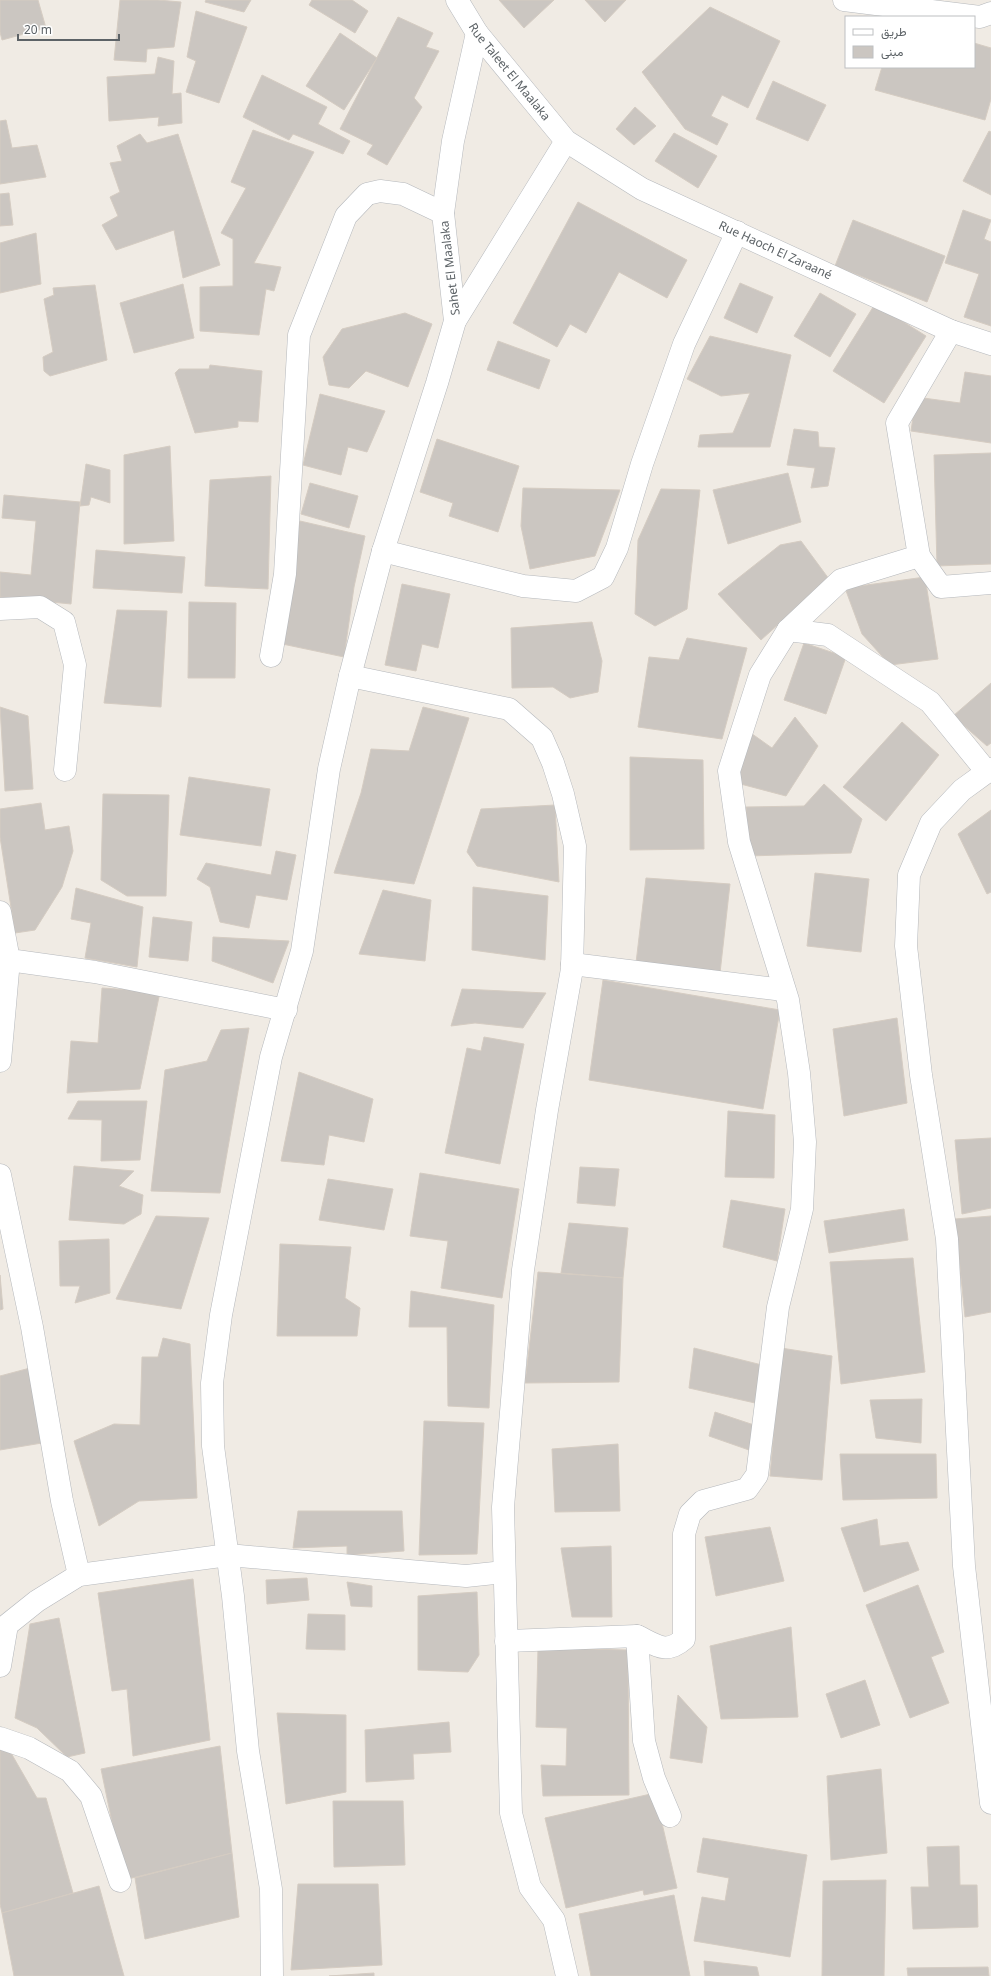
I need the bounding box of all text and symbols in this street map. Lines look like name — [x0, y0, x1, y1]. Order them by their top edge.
scale bar — [18, 16, 119, 42]
legend — [845, 16, 975, 68]
street label: Rue Taleet El Maalaka — [465, 19, 555, 124]
text: 20 m — [24, 21, 52, 38]
text: طريق — [881, 23, 907, 40]
text: مبنى — [881, 43, 903, 60]
street label: Rue Haoch El Zaraané — [716, 216, 835, 283]
street label: Sahet El Maalaka — [435, 220, 464, 316]

